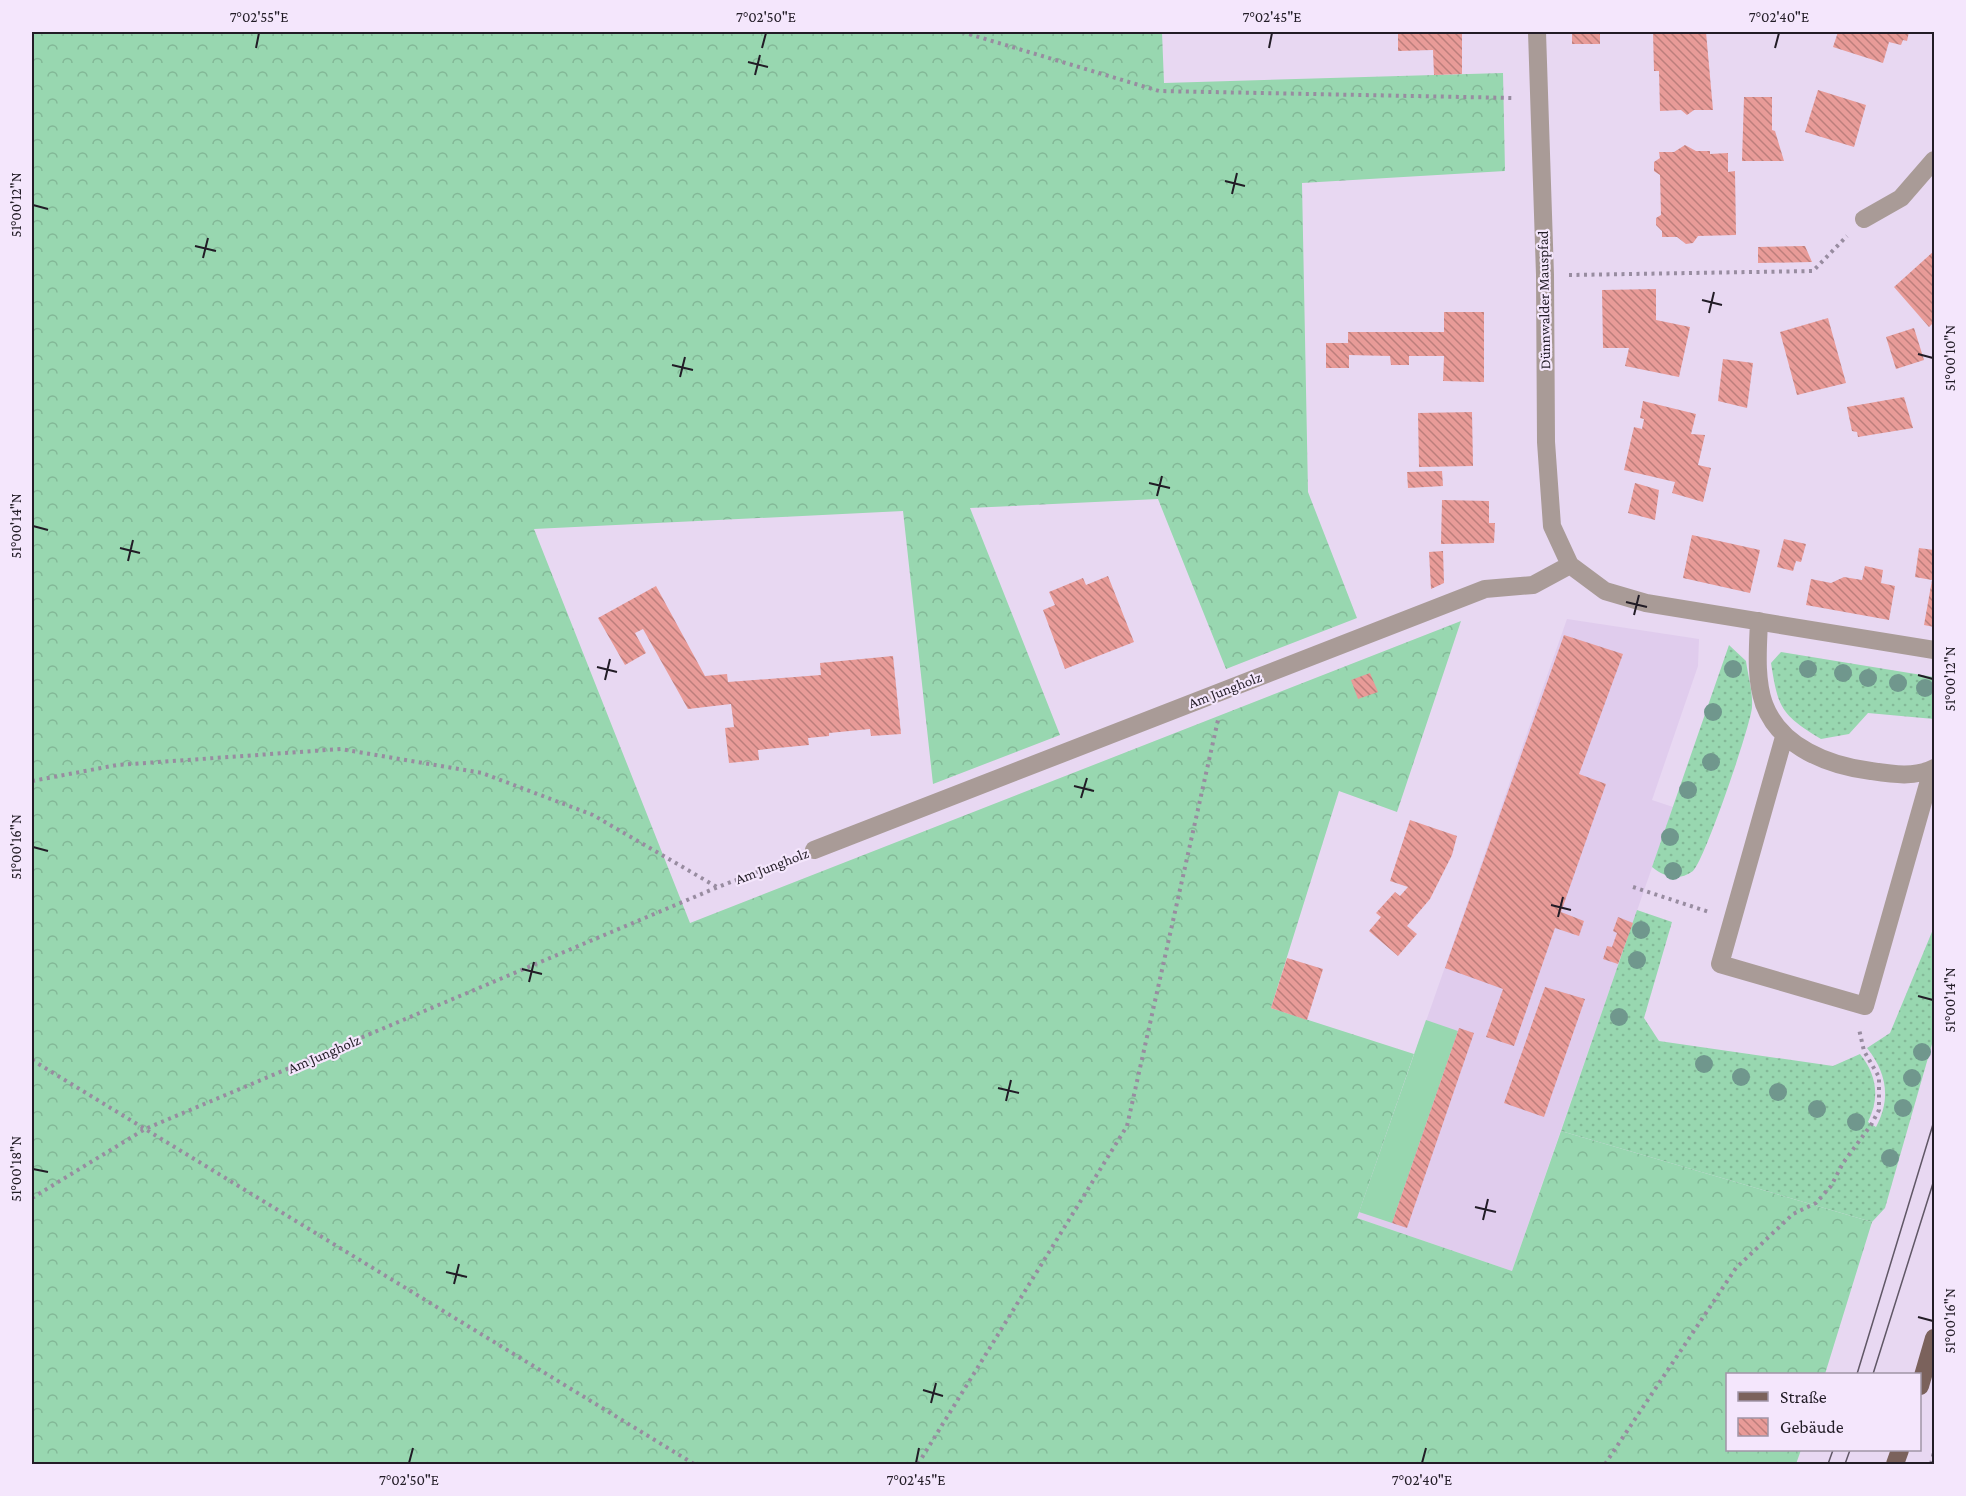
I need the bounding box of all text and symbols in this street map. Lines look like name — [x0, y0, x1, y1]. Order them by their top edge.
text: 7°02'55"E — [230, 9, 288, 25]
text: 7°02'50"E — [736, 9, 796, 25]
text: 7°02'45"E — [1243, 9, 1301, 25]
text: 7°02'40"E — [1749, 9, 1809, 25]
text: 51°00'12"N — [8, 172, 24, 238]
street label: Dünnwalder Mauspfad — [1535, 230, 1554, 370]
text: 51°00'10"N — [1942, 325, 1958, 391]
text: 51°00'14"N — [8, 493, 24, 559]
text: 51°00'12"N — [1942, 646, 1958, 712]
street label: Am Jungholz — [1186, 669, 1264, 712]
text: 51°00'16"N — [8, 814, 24, 880]
street label: Am Jungholz — [733, 845, 811, 888]
text: 51°00'14"N — [1942, 967, 1958, 1033]
street label: Am Jungholz — [285, 1032, 363, 1077]
text: 51°00'18"N — [8, 1136, 24, 1202]
text: 51°00'16"N — [1942, 1288, 1958, 1354]
legend — [1726, 1373, 1921, 1451]
text: Straße — [1780, 1387, 1827, 1407]
text: Gebäude — [1780, 1417, 1844, 1437]
text: 7°02'50"E — [379, 1472, 439, 1488]
text: 7°02'45"E — [887, 1472, 945, 1488]
text: 7°02'40"E — [1392, 1472, 1452, 1488]

